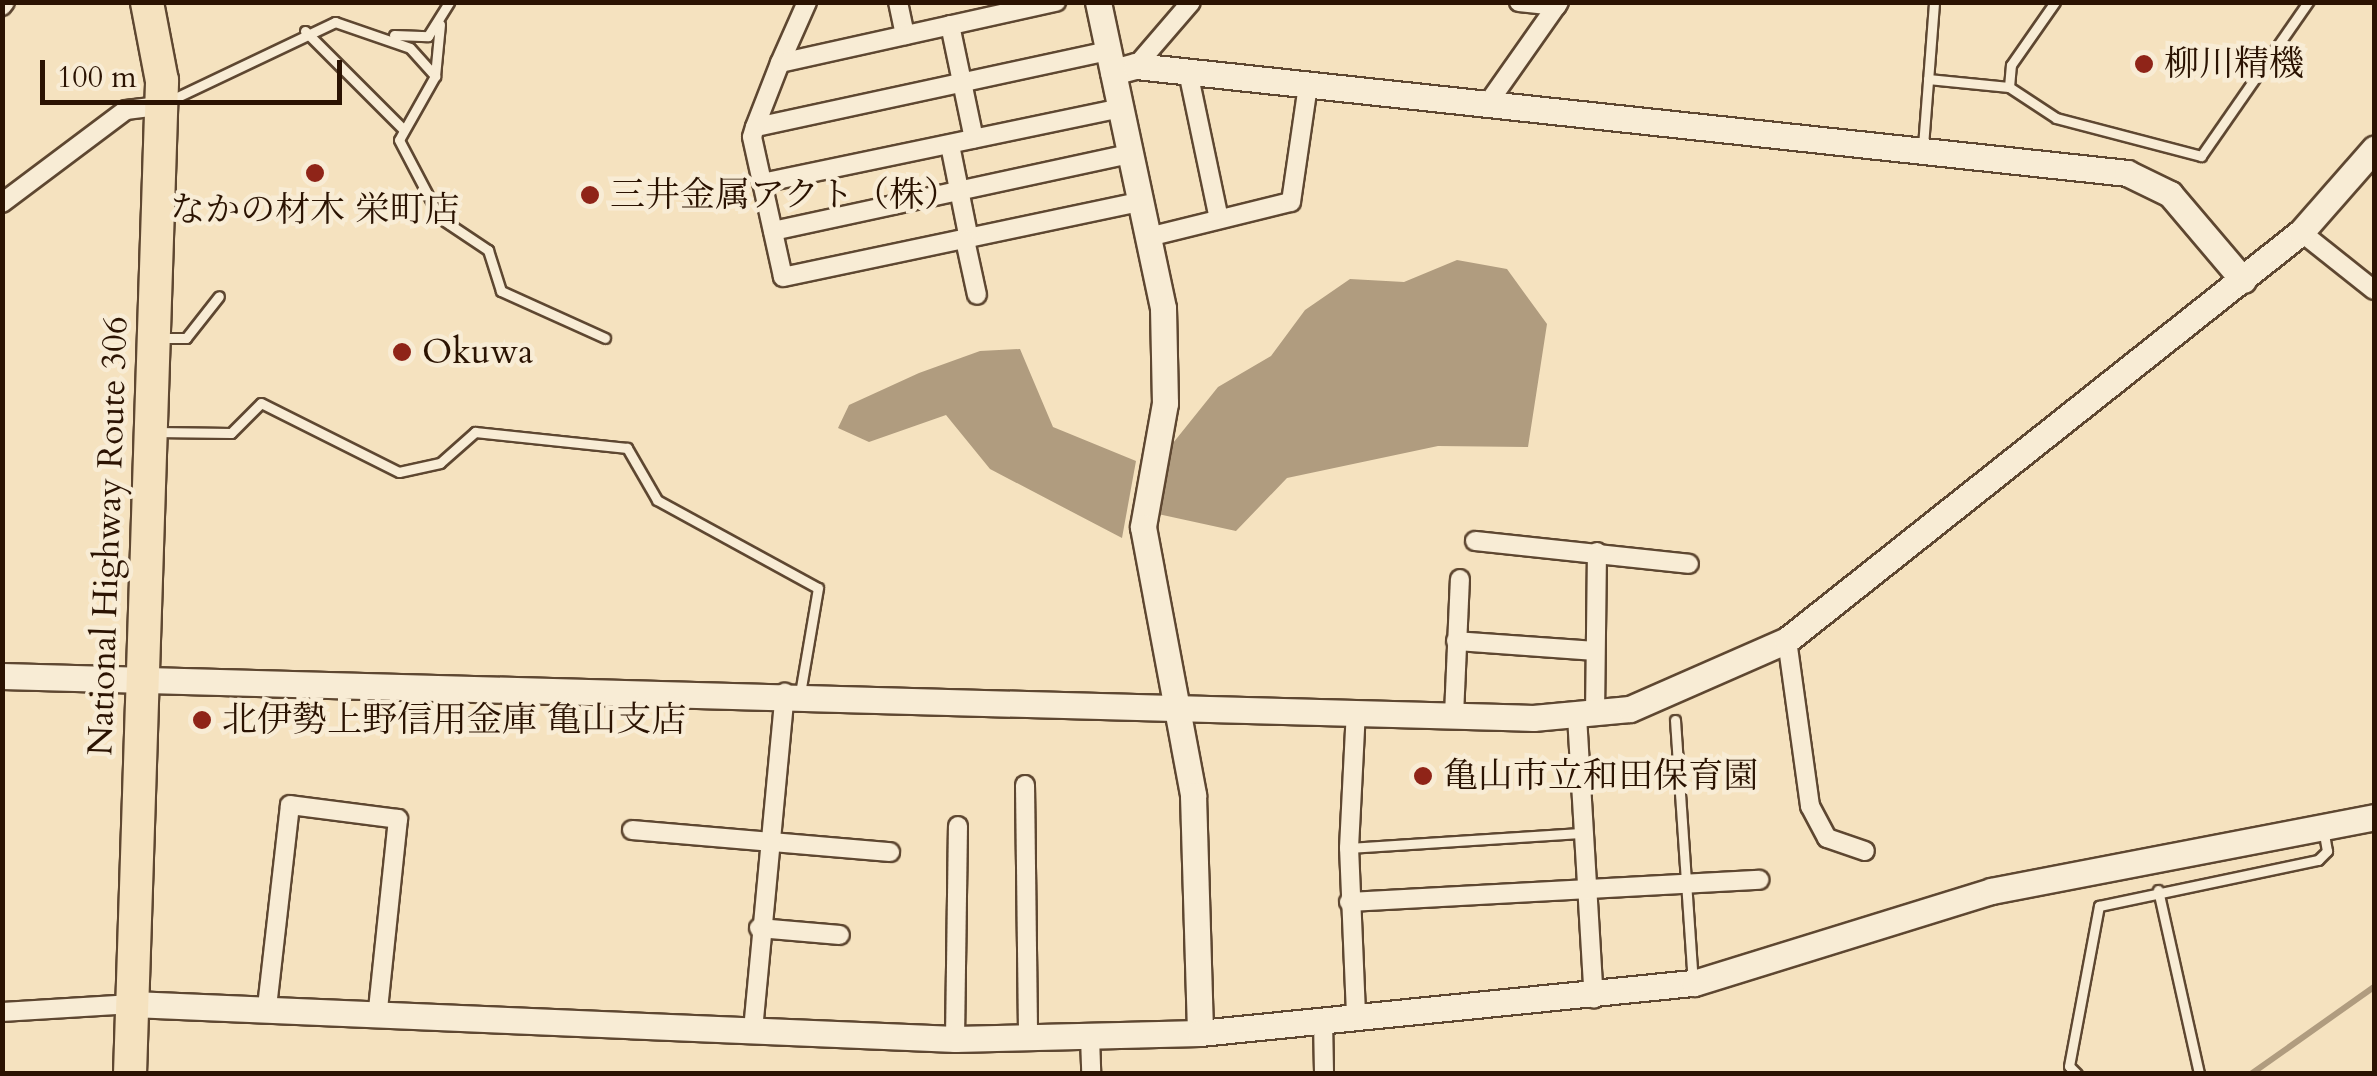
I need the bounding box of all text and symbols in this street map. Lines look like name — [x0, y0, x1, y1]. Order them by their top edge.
scale bar — [45, 40, 348, 102]
place label: 柳川精機 — [2164, 43, 2304, 85]
marker: 柳川精機 — [2133, 53, 2155, 75]
text: 100 m — [57, 57, 137, 98]
marker: なかの材木 栄町店 — [304, 162, 326, 184]
place label: 三井金属アクト（株） — [610, 174, 960, 216]
marker: 三井金属アクト（株） — [579, 184, 601, 206]
place label: なかの材木 栄町店 — [170, 189, 460, 231]
street label: National Highway Route 306 — [79, 316, 137, 756]
place label: Okuwa — [422, 331, 533, 373]
marker: Okuwa — [391, 341, 413, 363]
place label: 北伊勢上野信用金庫 亀山支店 — [222, 699, 686, 741]
marker: 北伊勢上野信用金庫 亀山支店 — [191, 709, 213, 731]
place label: 亀山市立和田保育園 — [1443, 755, 1758, 797]
marker: 亀山市立和田保育園 — [1412, 765, 1434, 787]

